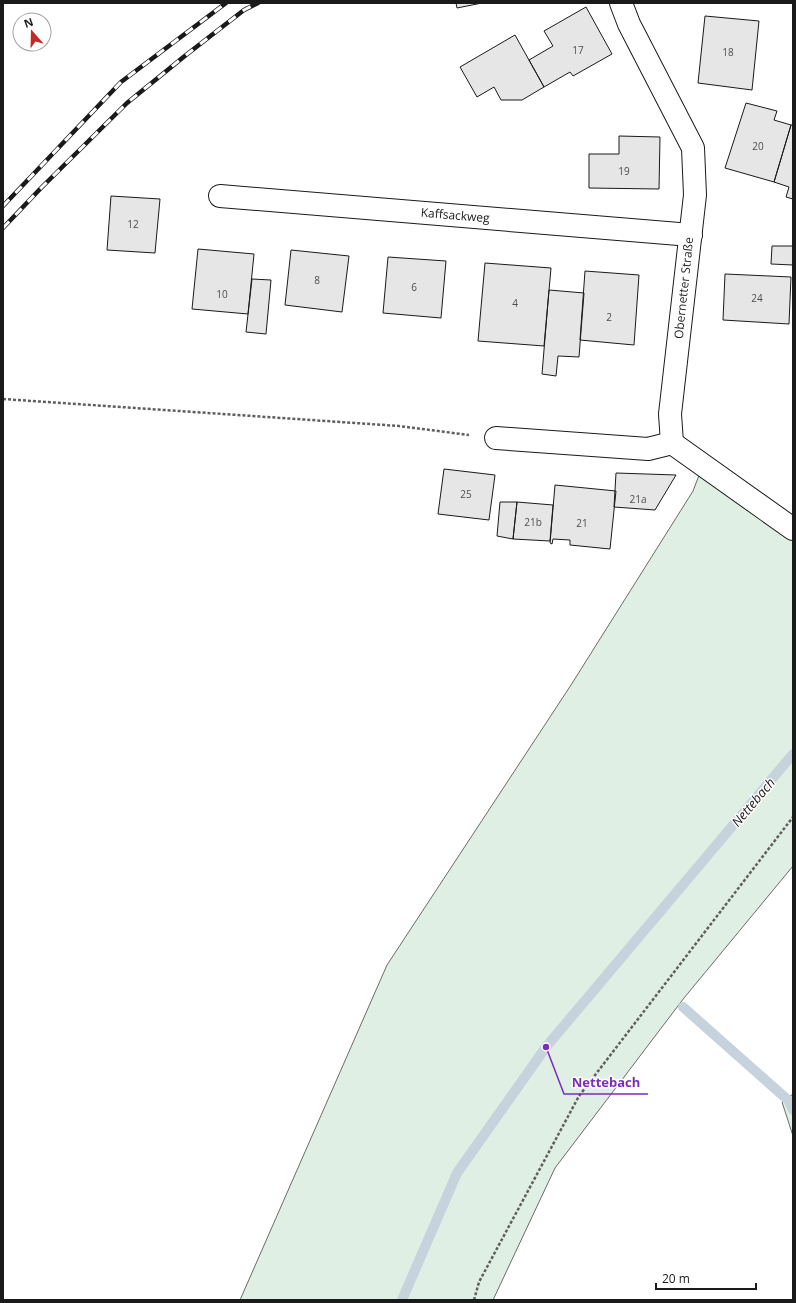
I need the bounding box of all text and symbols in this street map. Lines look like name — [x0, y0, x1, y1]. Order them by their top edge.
north arrow — [12, 12, 52, 52]
text: N — [22, 14, 35, 31]
house number: 17 — [572, 43, 584, 57]
house number: 18 — [722, 45, 734, 59]
house number: 20 — [752, 139, 764, 153]
house number: 19 — [618, 164, 630, 178]
street label: Kaffsackweg — [420, 204, 491, 226]
house number: 12 — [127, 217, 139, 231]
street label: Obernetter Straße — [670, 236, 697, 340]
house number: 8 — [314, 273, 320, 287]
house number: 6 — [411, 280, 417, 294]
house number: 10 — [216, 287, 228, 301]
house number: 24 — [751, 291, 763, 305]
house number: 4 — [512, 296, 518, 310]
house number: 2 — [606, 310, 612, 324]
house number: 25 — [460, 487, 472, 501]
house number: 21a — [630, 492, 647, 506]
house number: 21b — [524, 515, 542, 529]
house number: 21 — [576, 516, 588, 530]
water label: Nettebach — [727, 774, 779, 830]
callout: Nettebach — [564, 1069, 648, 1094]
text: Nettebach — [572, 1073, 640, 1091]
scale bar — [656, 1265, 756, 1291]
text: 20 m — [662, 1270, 690, 1287]

